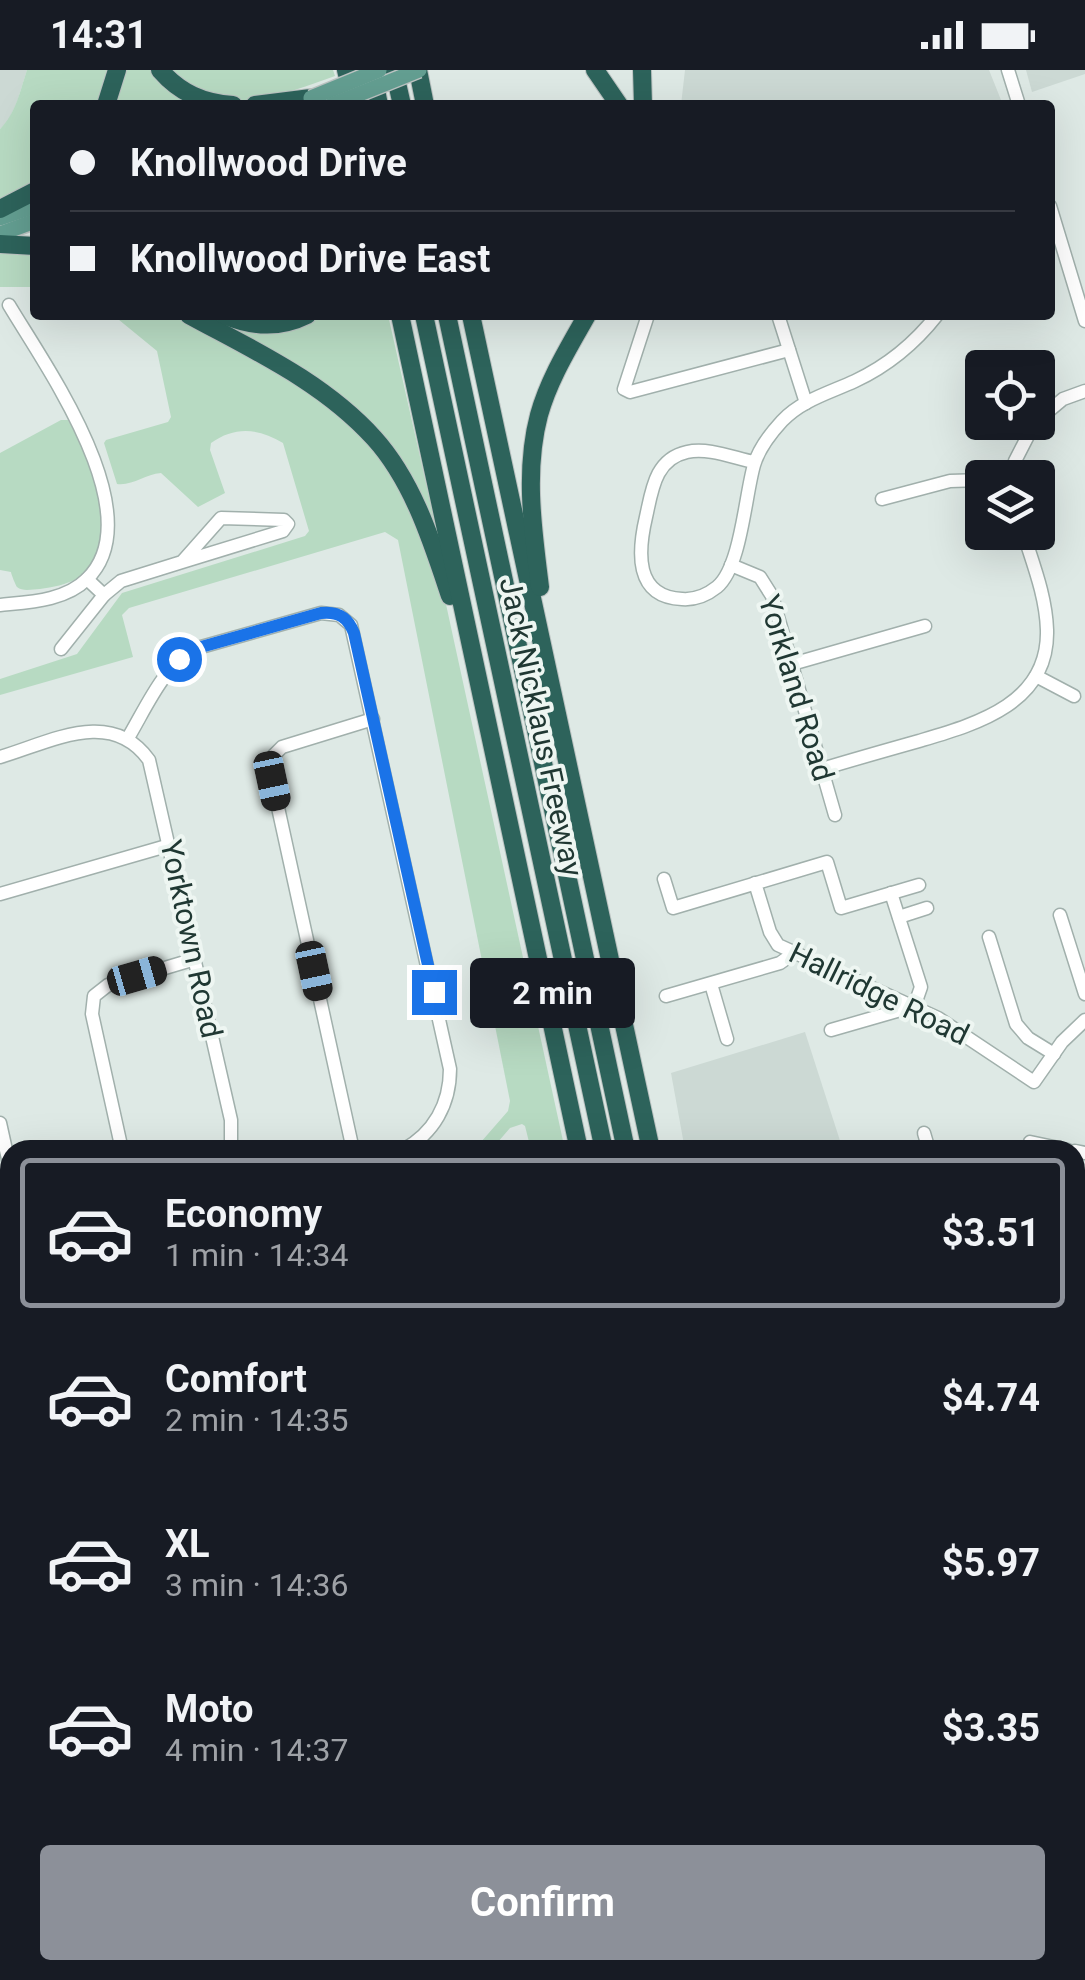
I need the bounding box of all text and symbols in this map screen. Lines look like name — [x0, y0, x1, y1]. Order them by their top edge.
text: 14:31 — [50, 13, 148, 57]
text: Knollwood Drive — [130, 141, 407, 185]
text: Knollwood Drive East — [130, 237, 490, 281]
map controls — [965, 350, 1055, 550]
button: locate — [965, 350, 1055, 440]
button: layers — [965, 460, 1055, 550]
street label: Jack Nicklaus Freeway — [493, 574, 590, 880]
street label: Yorkland Road — [752, 590, 841, 785]
route start — [157, 637, 202, 682]
car — [251, 749, 293, 813]
street label: Yorktown Road — [153, 837, 230, 1041]
street label: Hallridge Road — [784, 935, 975, 1052]
car — [293, 939, 335, 1003]
car — [104, 953, 170, 999]
callout: 2 min — [469, 957, 634, 1027]
route end — [412, 970, 457, 1015]
text: 2 min — [512, 974, 593, 1012]
icon: car — [45, 1188, 135, 1278]
text: Economy — [165, 1192, 322, 1236]
text: $3.51 — [942, 1211, 1040, 1255]
text: 1 min · 14:34 — [165, 1236, 348, 1274]
icon: car — [45, 1353, 135, 1443]
text: Comfort — [165, 1357, 307, 1401]
text: $4.74 — [942, 1376, 1040, 1420]
text: 2 min · 14:35 — [165, 1401, 348, 1439]
icon: car — [45, 1518, 135, 1608]
text: XL — [165, 1522, 210, 1566]
text: $5.97 — [942, 1541, 1040, 1585]
text: 3 min · 14:36 — [165, 1566, 348, 1604]
icon: car — [45, 1683, 135, 1773]
text: Moto — [165, 1687, 254, 1731]
text: $3.35 — [942, 1706, 1040, 1750]
text: 4 min · 14:37 — [165, 1731, 348, 1769]
button: Confirm — [40, 1845, 1045, 1960]

